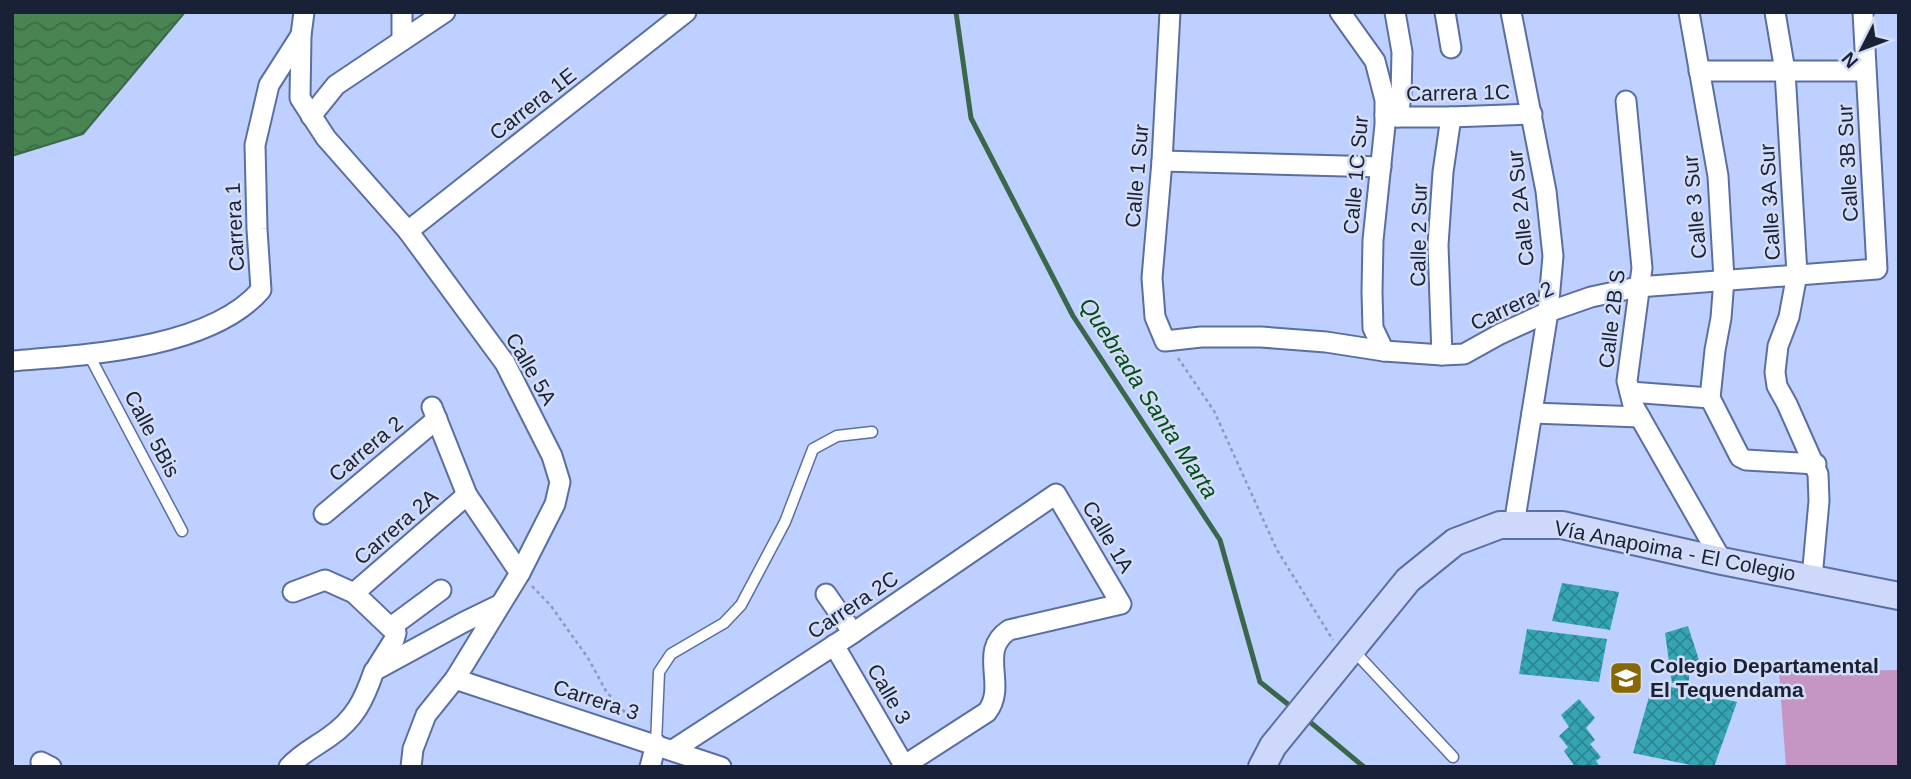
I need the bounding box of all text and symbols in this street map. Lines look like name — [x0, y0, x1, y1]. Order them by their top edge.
north arrow — [1827, 14, 1897, 84]
text: N — [1837, 48, 1862, 72]
street label: Carrera 1E — [485, 63, 580, 144]
street label: Carrera 1C — [1406, 80, 1510, 105]
street label: Calle 3B Sur — [1833, 104, 1862, 222]
street label: Calle 1C Sur — [1339, 115, 1372, 235]
street label: Calle 1 Sur — [1121, 123, 1152, 229]
street label: Calle 3A Sur — [1755, 143, 1784, 261]
street label: Calle 2A Sur — [1503, 149, 1538, 267]
street label: Calle 3 Sur — [1679, 154, 1710, 260]
street label: Carrera 1 — [221, 182, 248, 272]
street label: Calle 2 Sur — [1406, 183, 1431, 287]
street label: Calle 2B S — [1594, 268, 1629, 370]
street label: Carrera 2 — [1467, 276, 1557, 335]
water label: Quebrada Santa Marta — [1074, 293, 1224, 503]
street label: Calle 5A — [502, 329, 561, 409]
street label: Calle 5Bis — [120, 387, 185, 481]
street label: Carrera 2 — [324, 411, 407, 486]
street label: Carrera 2A — [349, 484, 442, 569]
street label: Calle 1A — [1078, 497, 1139, 577]
street label: Vía Anapoima - El Colegio — [1553, 516, 1798, 585]
street label: Carrera 2C — [803, 566, 902, 643]
place label: Colegio Departamental El Tequendama — [1650, 654, 1879, 701]
school or university icon: Colegio Departamental El Tequendama — [1607, 659, 1645, 697]
street label: Calle 3 — [863, 660, 916, 728]
street label: Carrera 3 — [550, 675, 642, 724]

